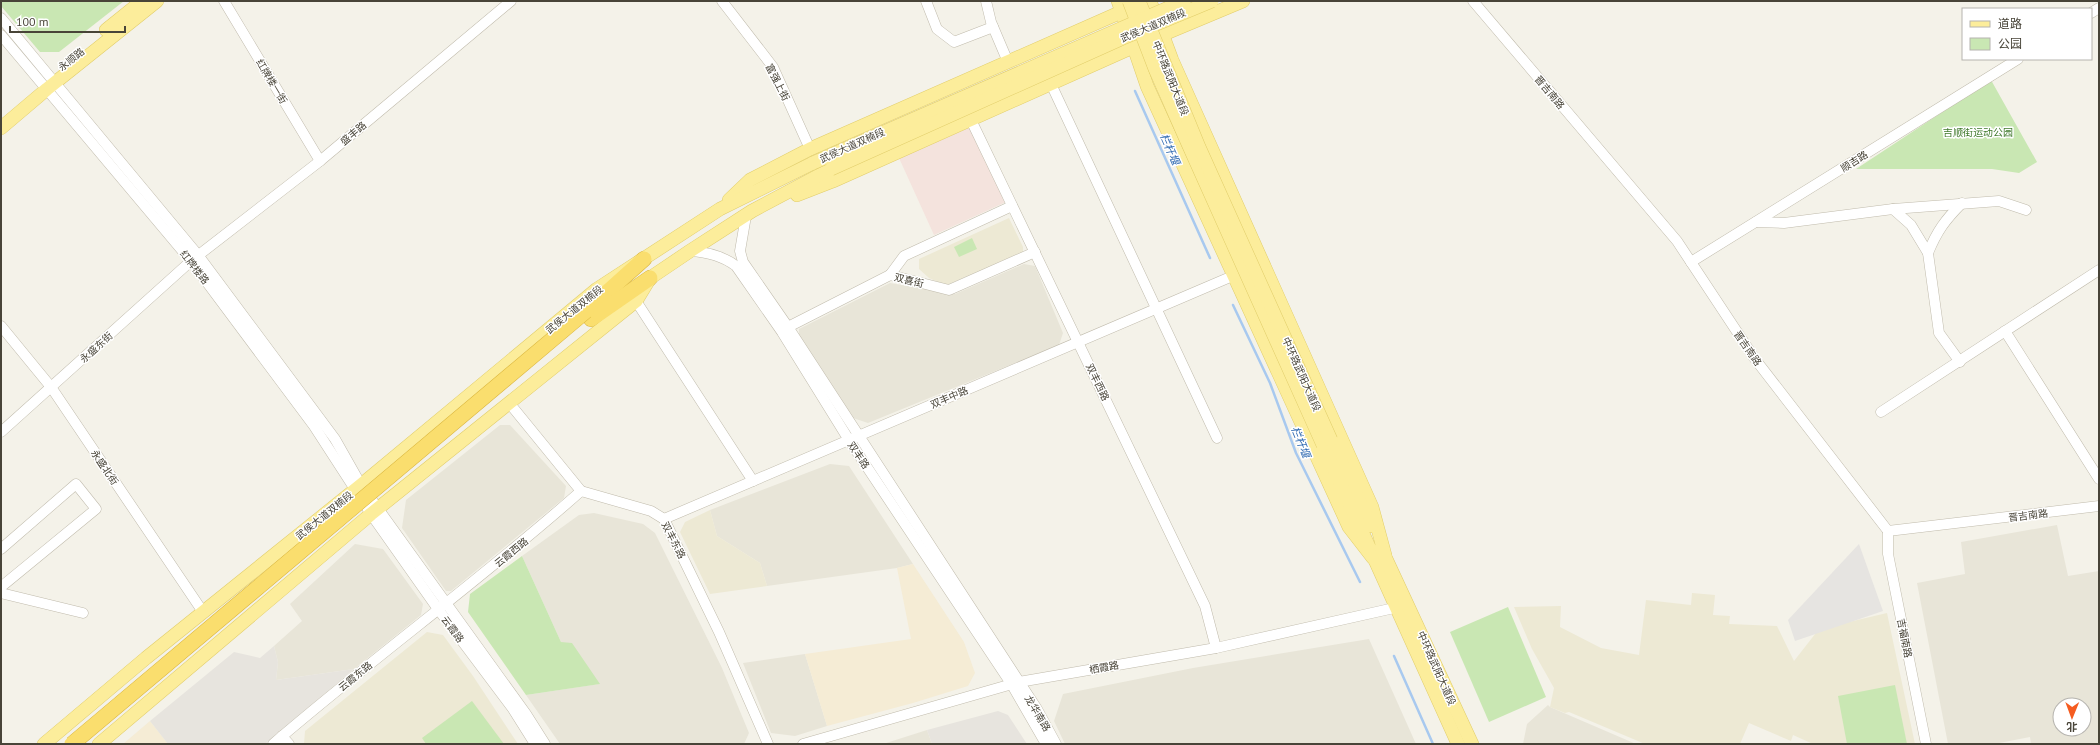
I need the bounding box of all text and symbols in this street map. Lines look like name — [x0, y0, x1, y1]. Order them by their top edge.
street label: 武侯大道双楠段 — [1118, 6, 1188, 45]
scale bar — [10, 8, 125, 34]
legend — [1962, 8, 2092, 60]
text: 100 m — [16, 14, 49, 29]
text: 道路 — [1998, 16, 2022, 31]
text: 公园 — [1998, 36, 2022, 51]
street label: 中环路武阳大道段 — [1150, 39, 1192, 118]
street label: 永顺路 — [56, 45, 87, 74]
street label: 红牌楼一街 — [253, 56, 290, 106]
street label: 富强上街 — [763, 61, 792, 103]
street label: 晋吉南路 — [1532, 73, 1567, 112]
street label: 盛丰路 — [338, 119, 369, 148]
street label: 武侯大道双楠段 — [818, 125, 887, 166]
park label: 吉顺街运动公园 — [1943, 126, 2013, 139]
water label: 栏杆堰 — [1157, 131, 1184, 169]
street label: 顺吉路 — [1838, 148, 1870, 175]
street label: 红牌楼路 — [177, 248, 212, 287]
street label: 双喜街 — [893, 271, 925, 290]
street label: 武侯大道双楠段 — [543, 282, 606, 336]
street label: 晋吉南路 — [1731, 328, 1764, 368]
street label: 永盛东街 — [77, 329, 116, 366]
street label: 中环路武阳大道段 — [1279, 335, 1324, 413]
street label: 双丰西路 — [1083, 361, 1112, 403]
street label: 双丰中路 — [928, 384, 970, 411]
water label: 栏杆堰 — [1288, 424, 1314, 462]
street label: 双丰路 — [845, 439, 872, 471]
street label: 永盛北街 — [88, 447, 121, 487]
street label: 武侯大道双楠段 — [293, 488, 356, 542]
street label: 晋吉南路 — [2007, 507, 2049, 524]
street label: 双丰东路 — [659, 519, 688, 561]
street label: 云霞西路 — [492, 535, 531, 570]
street label: 云霞路 — [438, 613, 467, 645]
street label: 吉福南路 — [1894, 617, 1915, 659]
street label: 中环路武阳大道段 — [1414, 629, 1459, 707]
street label: 栖霞路 — [1088, 658, 1120, 676]
street label: 云霞东路 — [336, 659, 375, 694]
street label: 龙华南路 — [1022, 693, 1053, 734]
north arrow — [2052, 697, 2092, 737]
text: 北 — [2066, 720, 2077, 734]

